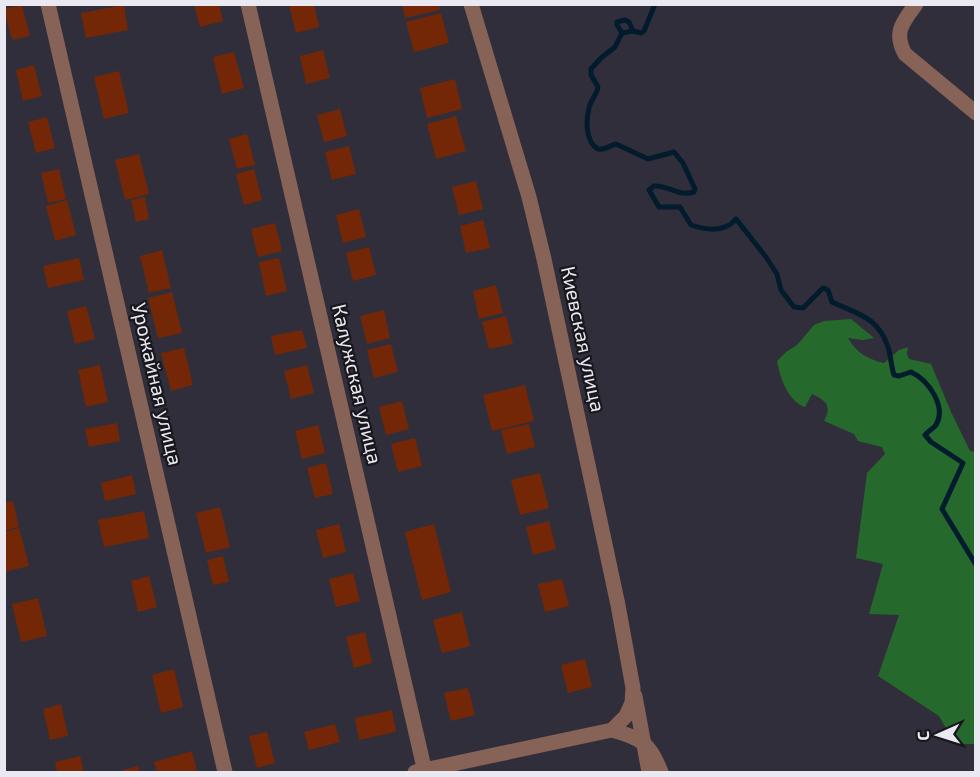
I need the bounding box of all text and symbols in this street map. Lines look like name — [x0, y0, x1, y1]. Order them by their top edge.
street label: Киевская улица — [556, 264, 611, 414]
street label: Урожайная улица — [127, 300, 188, 468]
street label: Калужская улица — [327, 301, 388, 466]
north arrow — [908, 705, 968, 765]
text: С — [913, 731, 932, 741]

